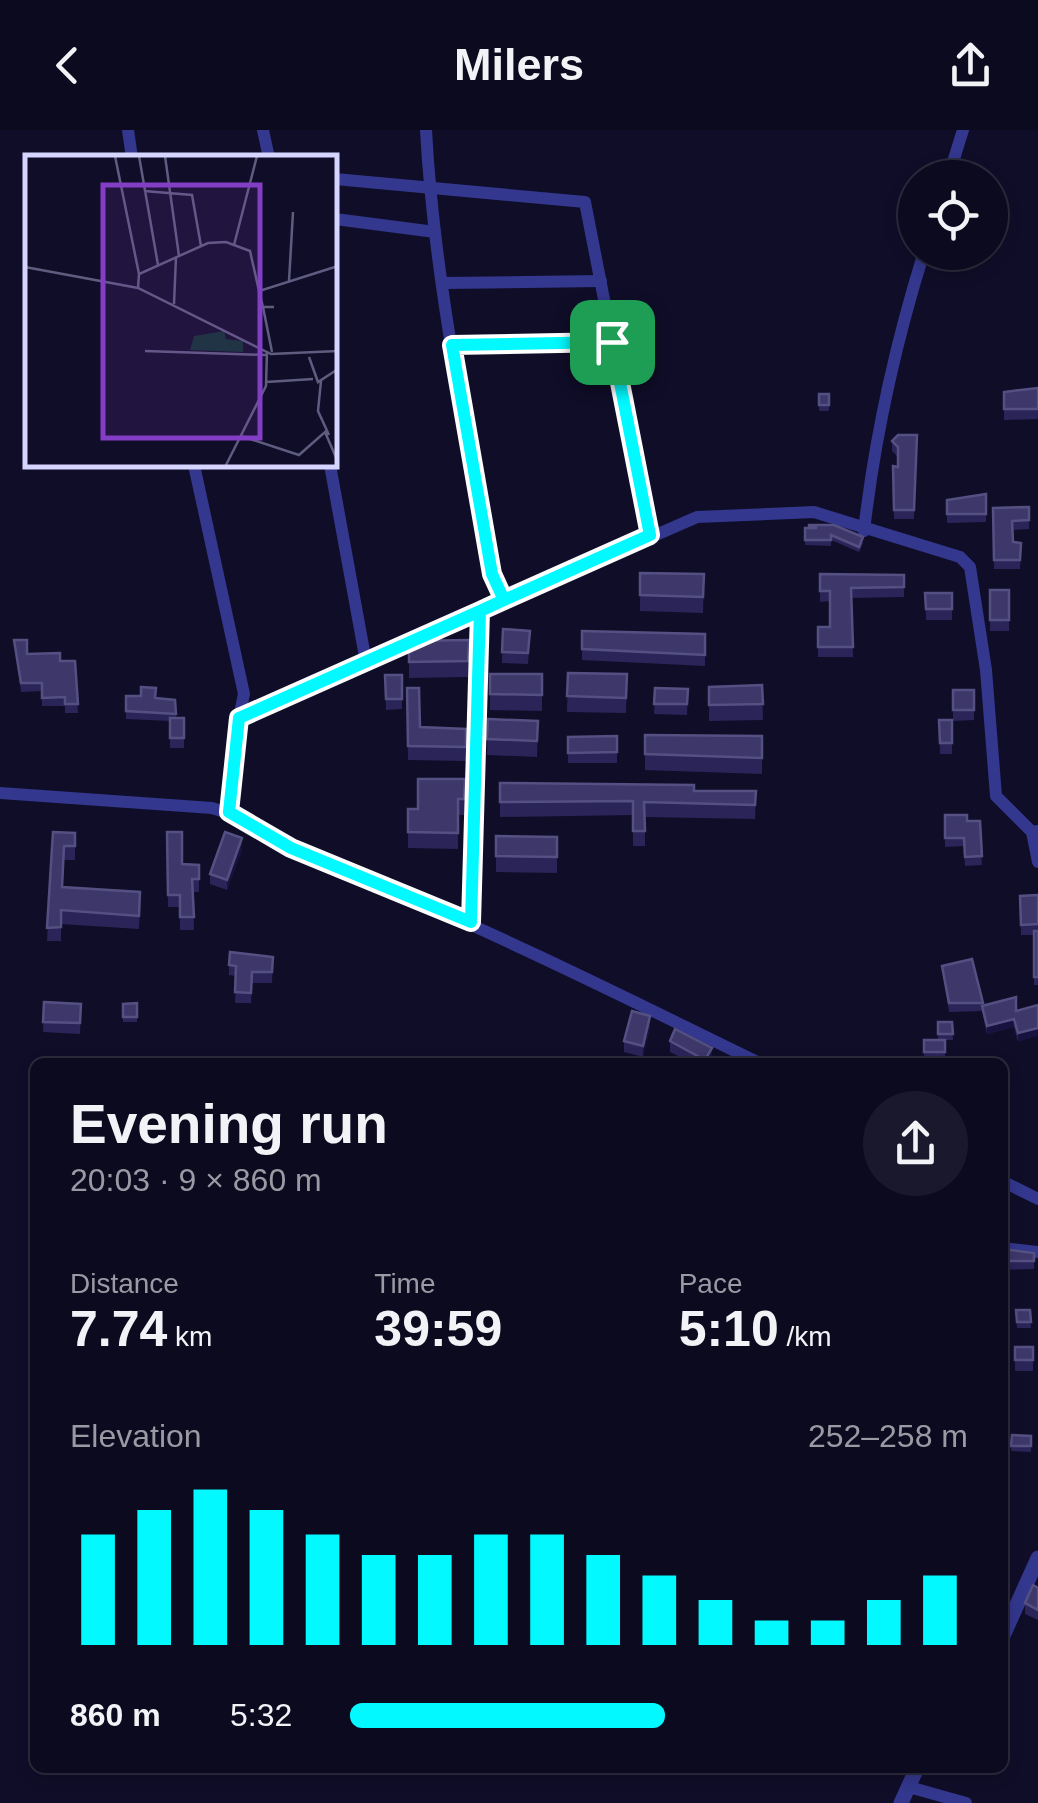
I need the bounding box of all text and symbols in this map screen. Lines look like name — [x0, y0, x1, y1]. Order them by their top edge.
icon: back — [40, 38, 95, 93]
icon: share — [943, 38, 998, 93]
text: Milers — [454, 39, 584, 90]
inset map — [25, 155, 338, 468]
map controls — [898, 160, 1008, 270]
button: locate — [898, 160, 1008, 270]
pin — [570, 300, 655, 385]
icon: arrive — [585, 315, 640, 370]
button: share — [863, 1091, 968, 1196]
text: Evening run — [70, 1093, 388, 1155]
text: 20:03 · 9 × 860 m — [70, 1162, 322, 1198]
text: Distance — [70, 1268, 179, 1299]
text: Time — [374, 1268, 436, 1299]
text: Pace — [679, 1268, 742, 1299]
text: 7.74 — [70, 1301, 167, 1357]
text: 39:59 — [374, 1301, 502, 1357]
text: 5:10 — [679, 1301, 779, 1357]
text: km — [167, 1321, 212, 1352]
text: /km — [779, 1321, 832, 1352]
text: Elevation — [70, 1418, 202, 1454]
text: 252–258 m — [808, 1418, 968, 1454]
text: 860 m — [70, 1697, 161, 1733]
text: 5:32 — [230, 1697, 292, 1733]

